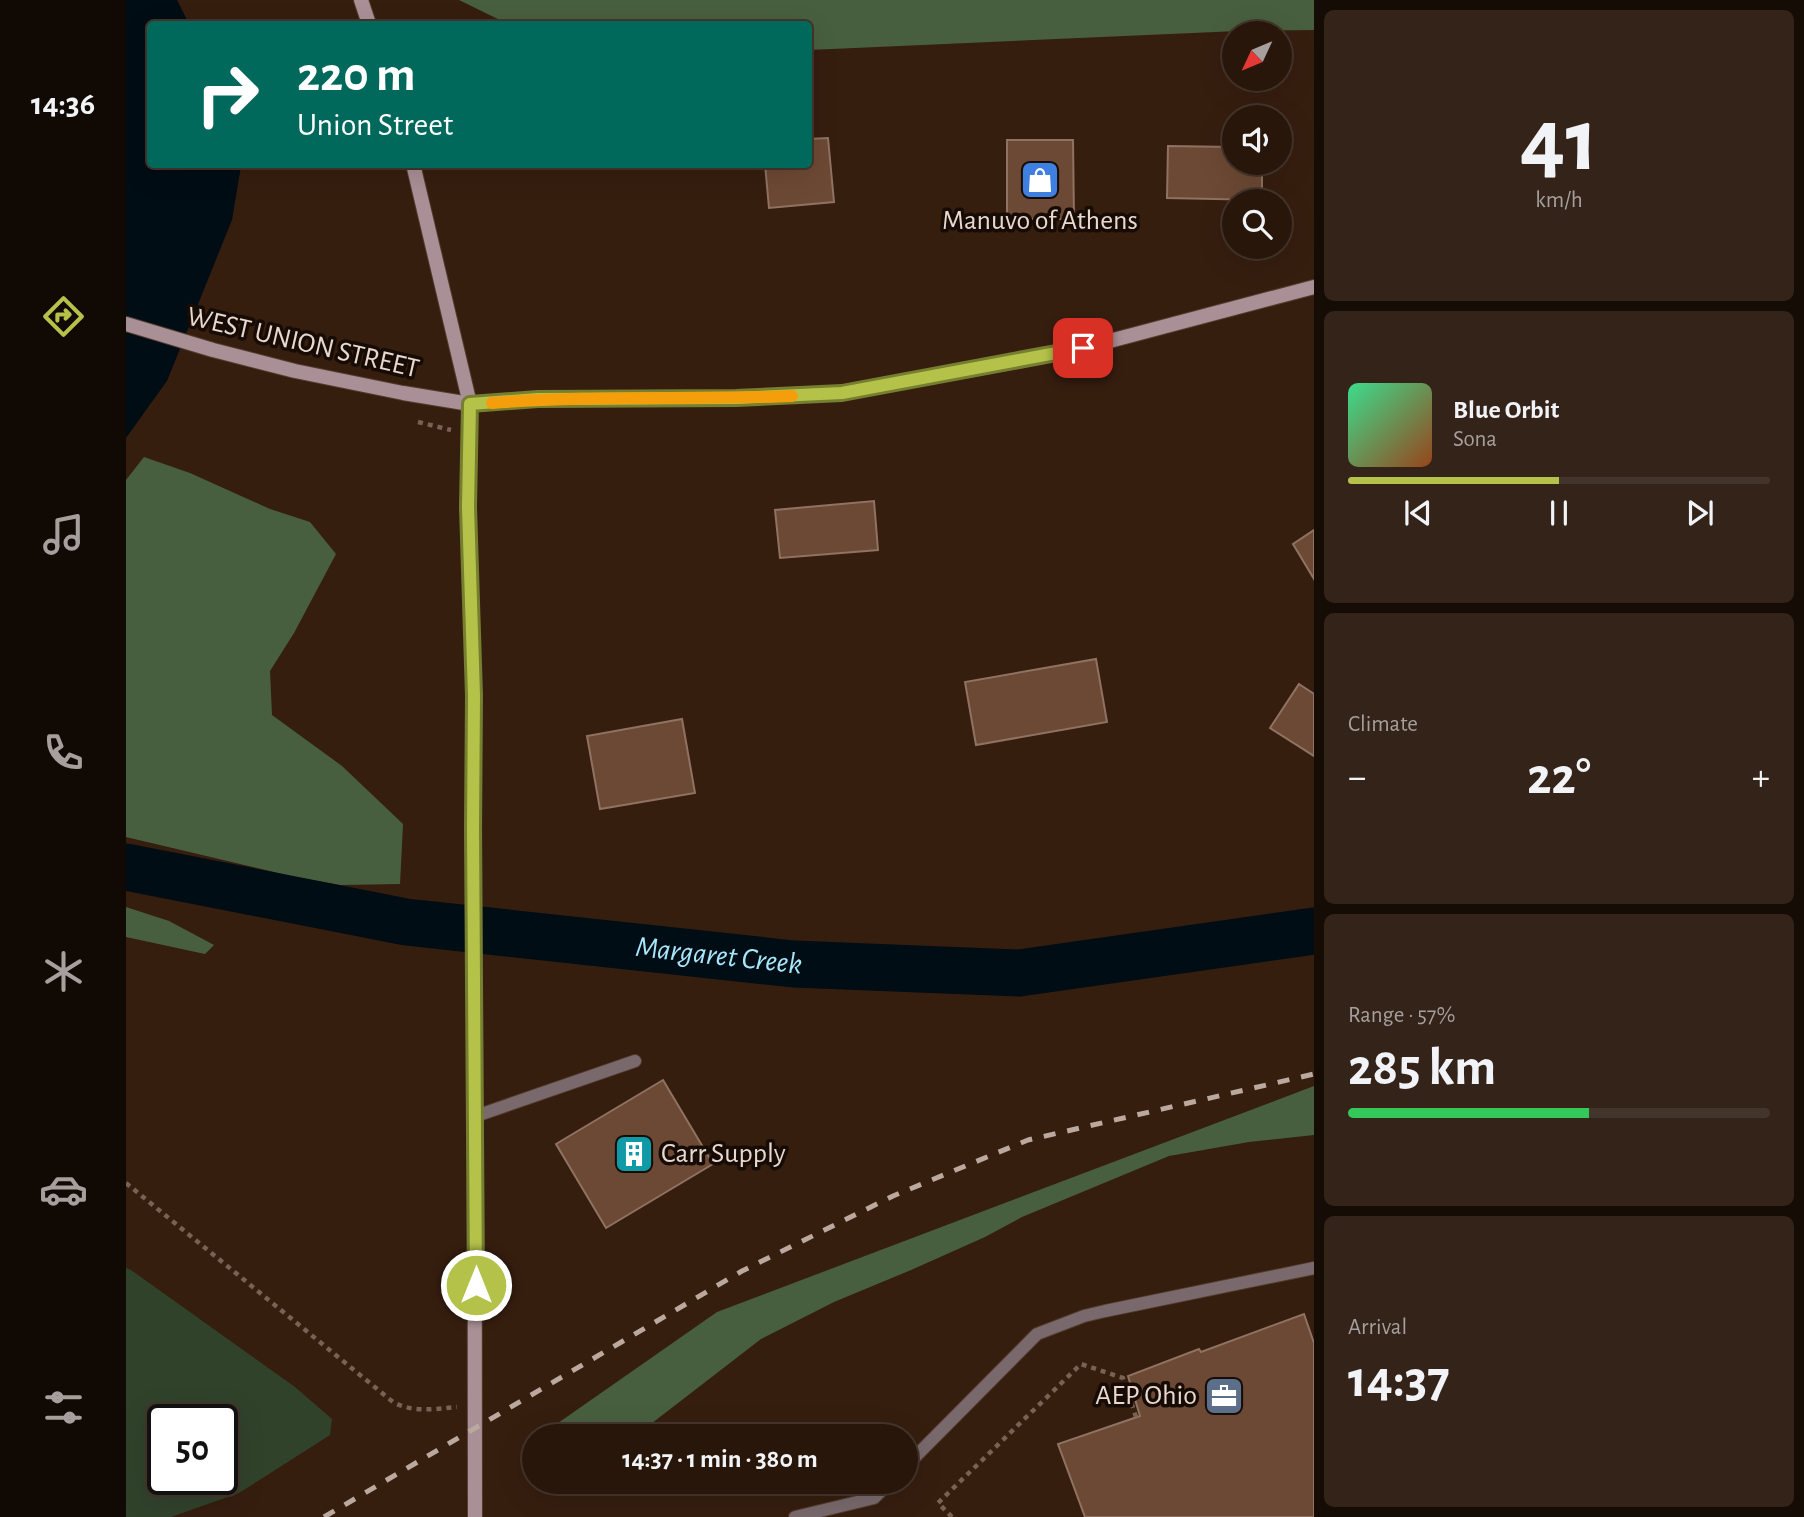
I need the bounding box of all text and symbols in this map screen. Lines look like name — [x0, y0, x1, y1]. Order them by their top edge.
north arrow — [1222, 21, 1292, 91]
map controls — [1222, 21, 1292, 259]
icon: right — [182, 49, 273, 140]
text: 220 m — [297, 51, 416, 100]
text: 14:36 — [31, 88, 95, 120]
text: 41 — [1520, 96, 1598, 187]
button: sound — [1222, 105, 1292, 175]
text: Union Street — [297, 109, 453, 141]
shop icon: Manuvo of Athens — [1019, 159, 1061, 201]
button: search — [1222, 189, 1292, 259]
text: km/h — [1535, 189, 1583, 212]
place label: Manuvo of Athens — [942, 207, 1138, 235]
icon: directions — [39, 292, 88, 341]
street label: WEST UNION STREET — [184, 303, 422, 383]
pin — [1053, 318, 1113, 378]
icon: arrive — [1064, 329, 1102, 367]
text: Blue Orbit — [1453, 397, 1559, 423]
text: Sona — [1453, 428, 1497, 451]
icon: previous — [1399, 494, 1437, 532]
icon: pause — [1540, 494, 1578, 532]
icon: next — [1681, 494, 1719, 532]
icon: music — [39, 510, 88, 559]
text: Climate — [1348, 713, 1418, 736]
icon: phone — [39, 728, 88, 777]
text: 22° — [1527, 751, 1591, 803]
text: − — [1348, 759, 1366, 797]
text: + — [1752, 759, 1770, 797]
water label: Margaret Creek — [634, 932, 803, 979]
icon: climate — [39, 947, 88, 996]
text: Range · 57% — [1348, 1004, 1455, 1027]
text: 285 km — [1348, 1042, 1496, 1094]
building icon: Carr Supply — [613, 1133, 655, 1175]
place label: Carr Supply — [661, 1140, 786, 1168]
icon: car — [39, 1165, 88, 1214]
position arrow — [439, 1248, 513, 1322]
text: Arrival — [1348, 1316, 1407, 1339]
text: 14:37 — [1348, 1354, 1450, 1406]
office icon: AEP Ohio — [1203, 1375, 1245, 1417]
place label: AEP Ohio — [1095, 1382, 1197, 1410]
icon: filters — [39, 1383, 88, 1432]
speed limit sign: 50 — [147, 1404, 238, 1495]
text: 14:37 · 1 min · 380 m — [622, 1446, 818, 1472]

